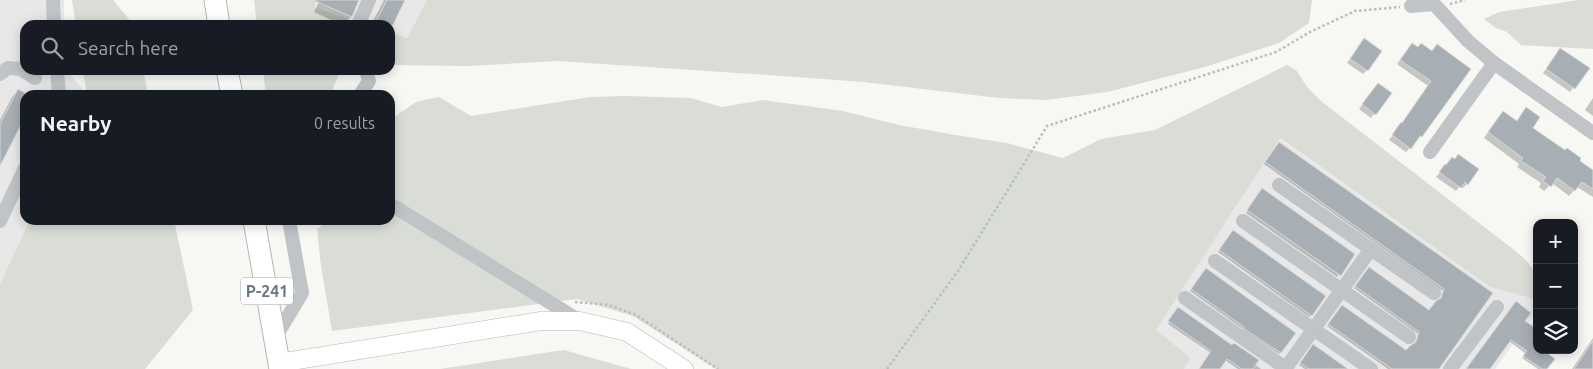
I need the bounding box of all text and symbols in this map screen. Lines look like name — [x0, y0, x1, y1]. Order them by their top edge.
search box — [20, 20, 395, 75]
icon: search — [38, 34, 66, 62]
text: Search here — [78, 37, 178, 59]
text: Nearby — [40, 111, 111, 135]
text: 0 results — [314, 114, 375, 132]
map controls — [1533, 219, 1578, 354]
button: + — [1533, 219, 1578, 264]
button: − — [1533, 264, 1578, 309]
road number: Р-241 — [241, 278, 293, 304]
button: layers — [1533, 309, 1578, 354]

